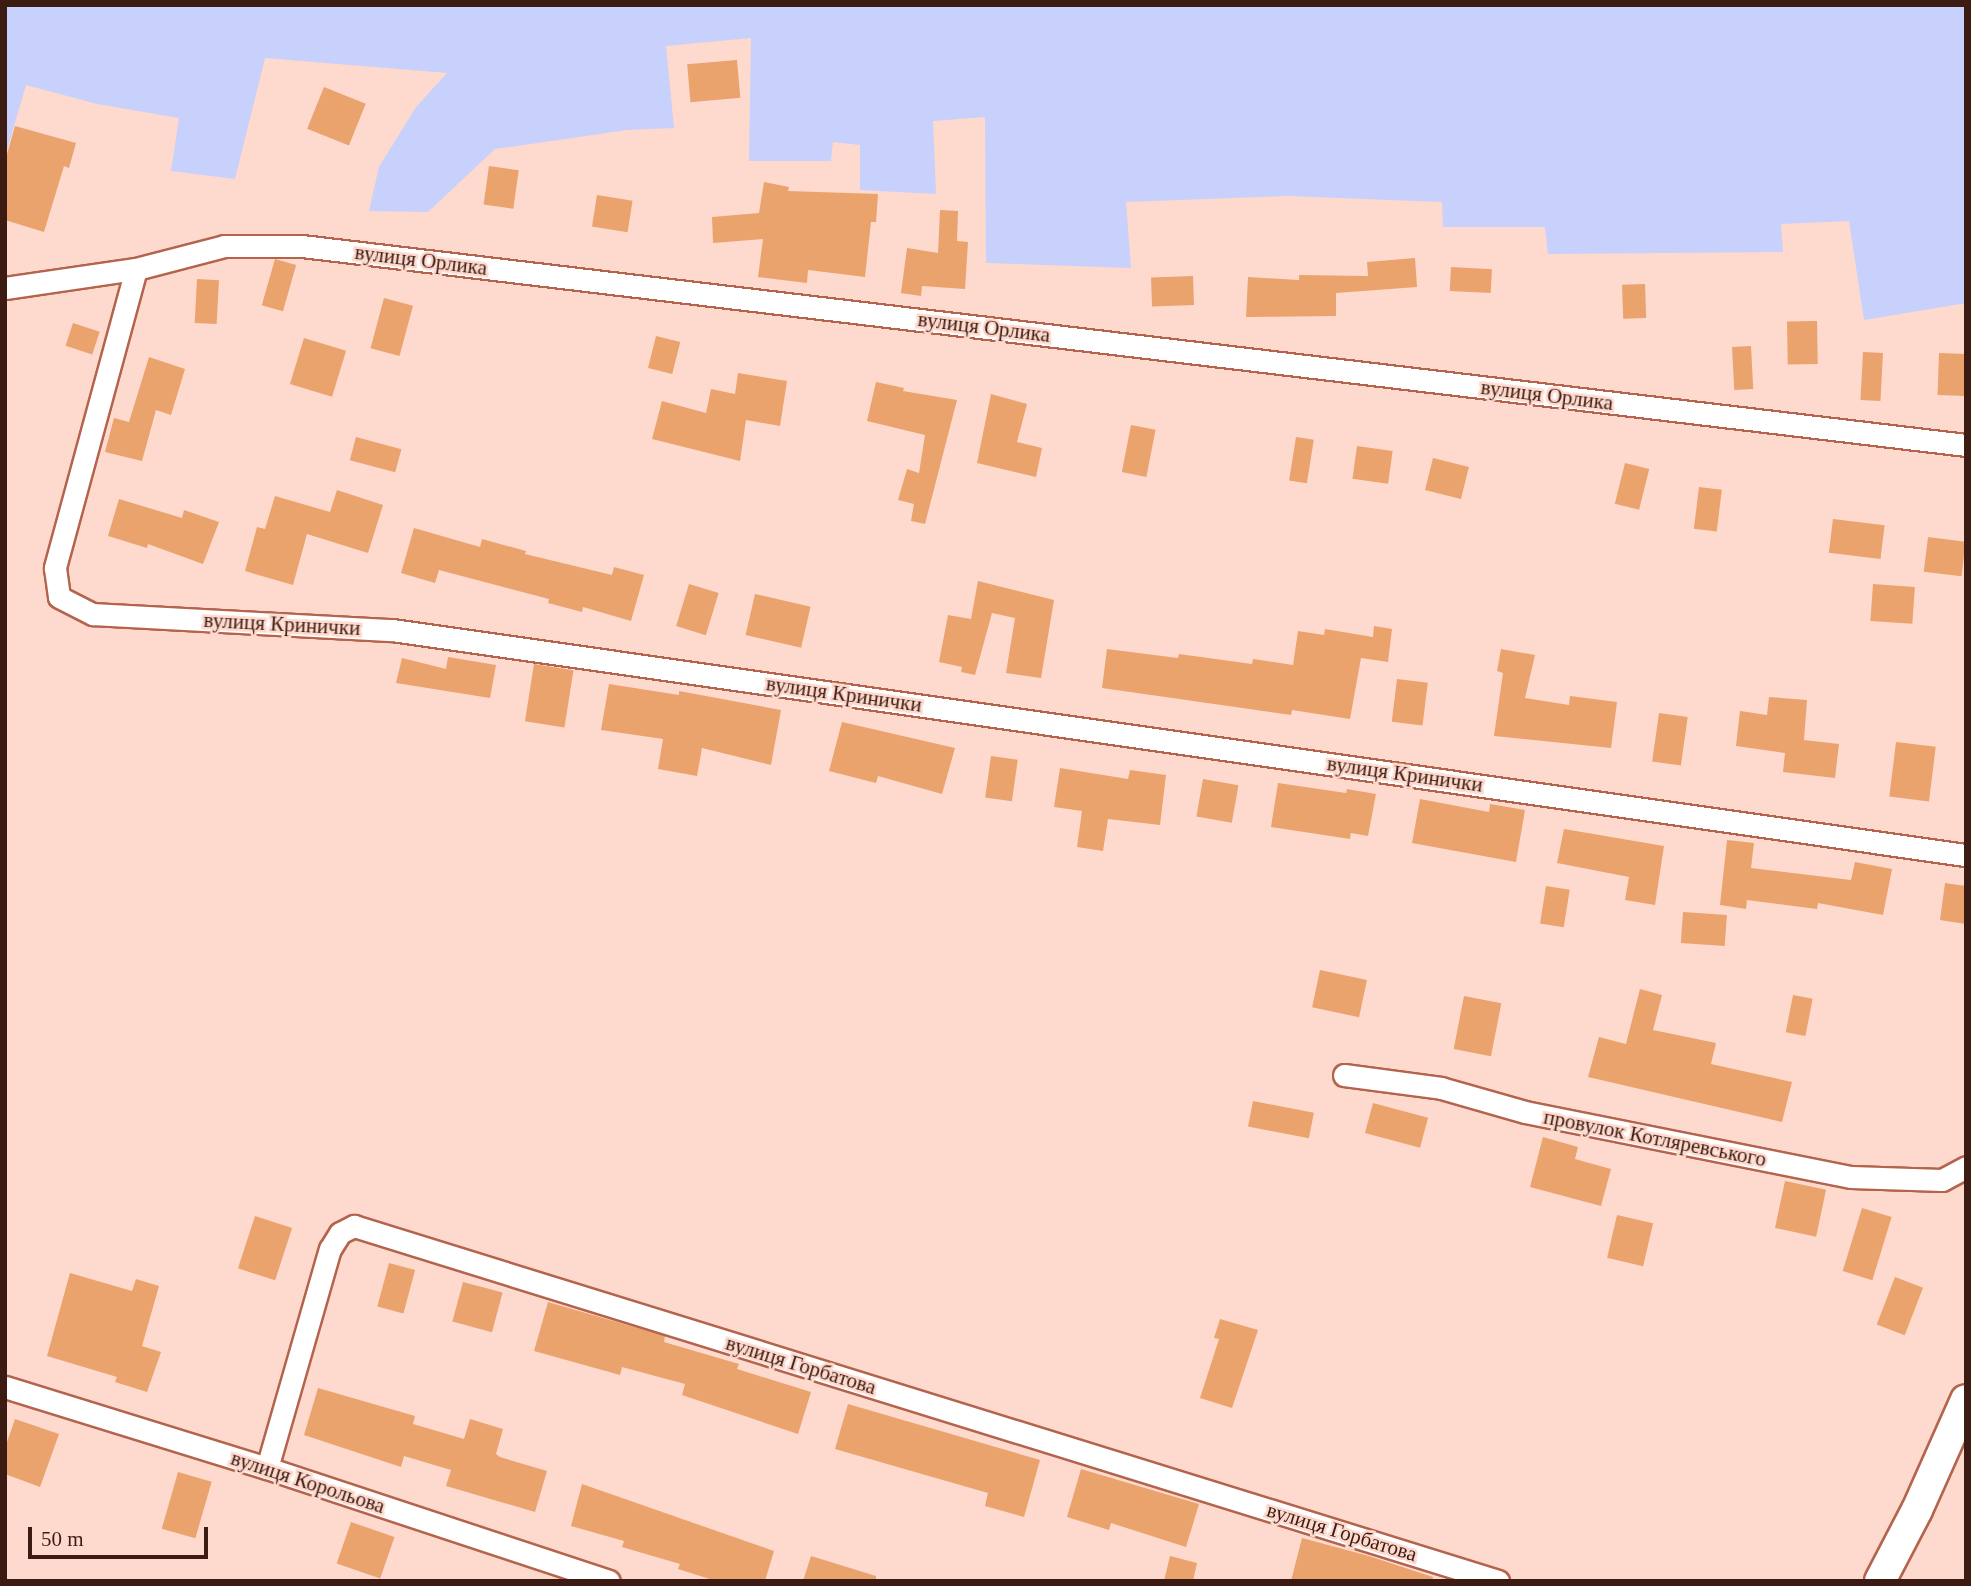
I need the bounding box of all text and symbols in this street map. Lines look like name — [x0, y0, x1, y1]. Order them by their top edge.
street label: вулиця Орлика — [353, 239, 489, 281]
street label: вулиця Орлика — [916, 306, 1052, 348]
street label: вулиця Орлика — [1479, 374, 1615, 416]
street label: вулиця Кринички — [203, 607, 361, 641]
street label: вулиця Кринички — [765, 671, 923, 717]
street label: вулиця Кринички — [1326, 751, 1484, 797]
street label: провулок Котляревського — [1542, 1104, 1768, 1172]
street label: вулиця Горбатова — [723, 1330, 879, 1400]
street label: вулиця Корольова — [228, 1445, 388, 1519]
street label: вулиця Горбатова — [1264, 1497, 1420, 1567]
scale bar — [32, 1512, 212, 1556]
text: 50 m — [41, 1527, 84, 1551]

